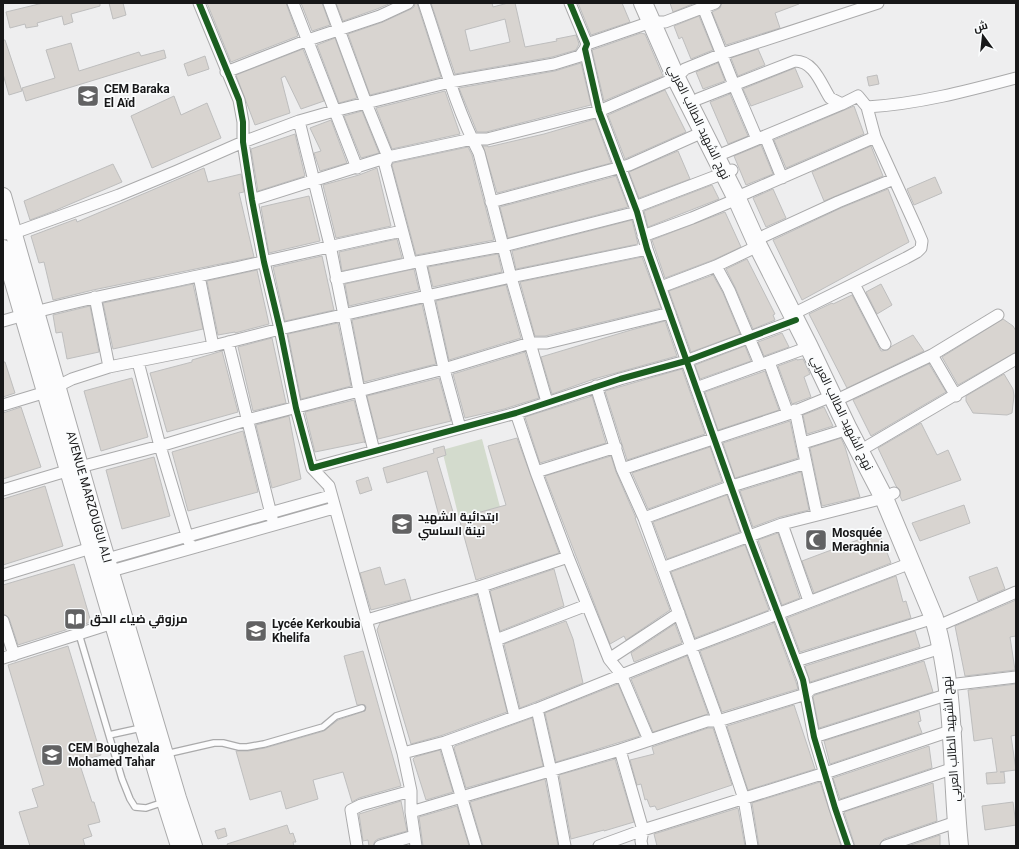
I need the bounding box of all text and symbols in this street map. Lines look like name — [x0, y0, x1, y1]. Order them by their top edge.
north arrow — [963, 16, 1003, 56]
text: ش — [972, 19, 989, 35]
street label: نهج الشهيد الطالب العربي — [662, 62, 733, 183]
place label: CEM Baraka El Aïd — [104, 82, 170, 110]
school or university icon: CEM Baraka El Aïd — [75, 83, 101, 109]
street label: نهج الشهيد الطالب العربي — [805, 353, 876, 474]
street label: AVENUE MARZOUGUI ALI — [63, 429, 115, 565]
place label: ابتدائية الشهيد نينة الساسي — [418, 510, 499, 541]
school or university icon: ابتدائية الشهيد نينة الساسي — [389, 511, 415, 537]
place label: Mosquée Meraghnia — [832, 526, 890, 554]
mosque icon: Mosquée Meraghnia — [803, 527, 829, 553]
library icon: مرزوقي ضياء الحق — [62, 606, 88, 632]
place label: مرزوقي ضياء الحق — [90, 612, 188, 629]
place label: Lycée Kerkoubia Khelifa — [272, 617, 361, 645]
school or university icon: Lycée Kerkoubia Khelifa — [243, 618, 269, 644]
street label: نهج الشهيد الطالب العربي — [940, 675, 965, 802]
place label: CEM Boughezala Mohamed Tahar — [68, 741, 160, 769]
school or university icon: CEM Boughezala Mohamed Tahar — [39, 742, 65, 768]

